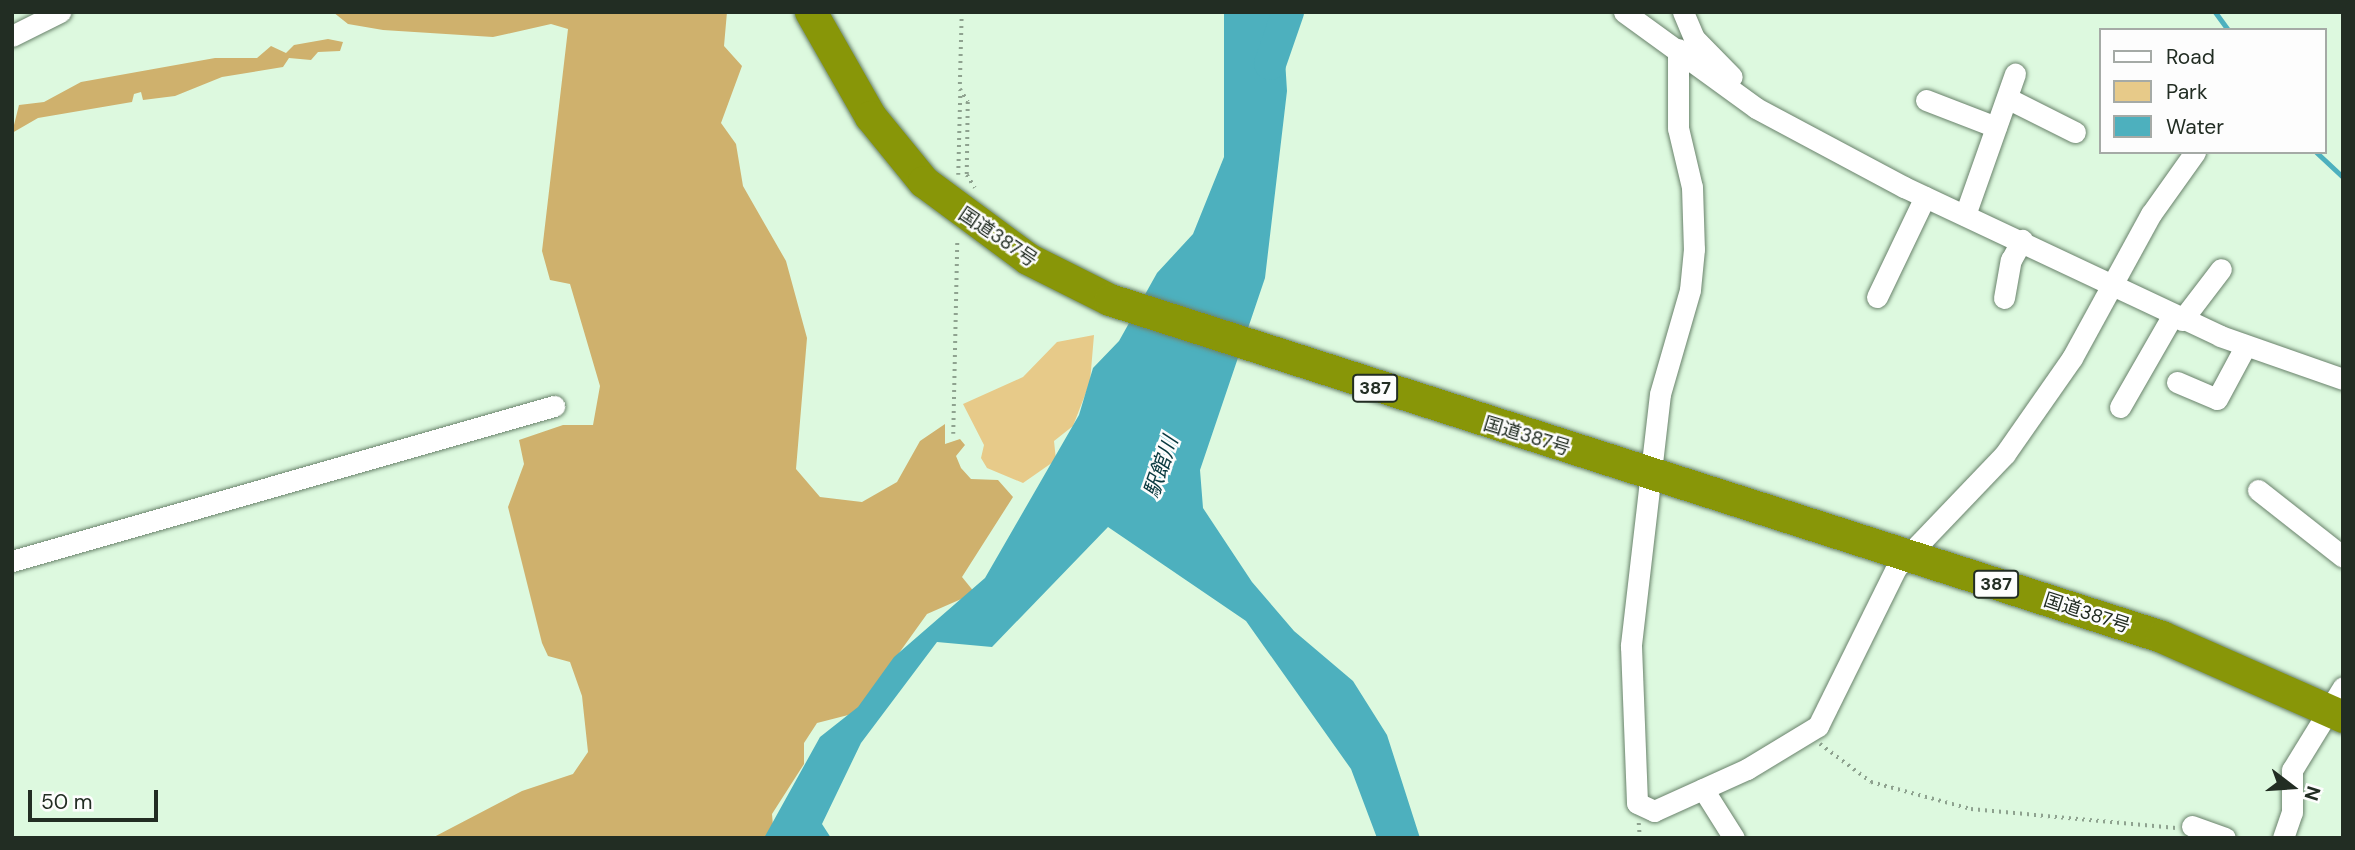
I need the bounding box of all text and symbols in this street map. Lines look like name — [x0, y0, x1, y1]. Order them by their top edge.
legend — [2100, 28, 2327, 154]
text: Road — [2166, 43, 2215, 71]
text: Park — [2166, 78, 2207, 106]
text: Water — [2166, 113, 2224, 141]
street label: 国道387号 — [955, 203, 1041, 271]
road number: 387 — [1350, 374, 1400, 402]
street label: 国道387号 — [1481, 412, 1573, 460]
water label: 駅館川 — [1139, 433, 1183, 501]
road number: 387 — [1972, 570, 2021, 598]
street label: 国道387号 — [2041, 588, 2133, 638]
north arrow — [2257, 752, 2327, 822]
scale bar — [32, 776, 161, 820]
text: N — [2299, 783, 2327, 804]
text: 50 m — [41, 788, 92, 816]

